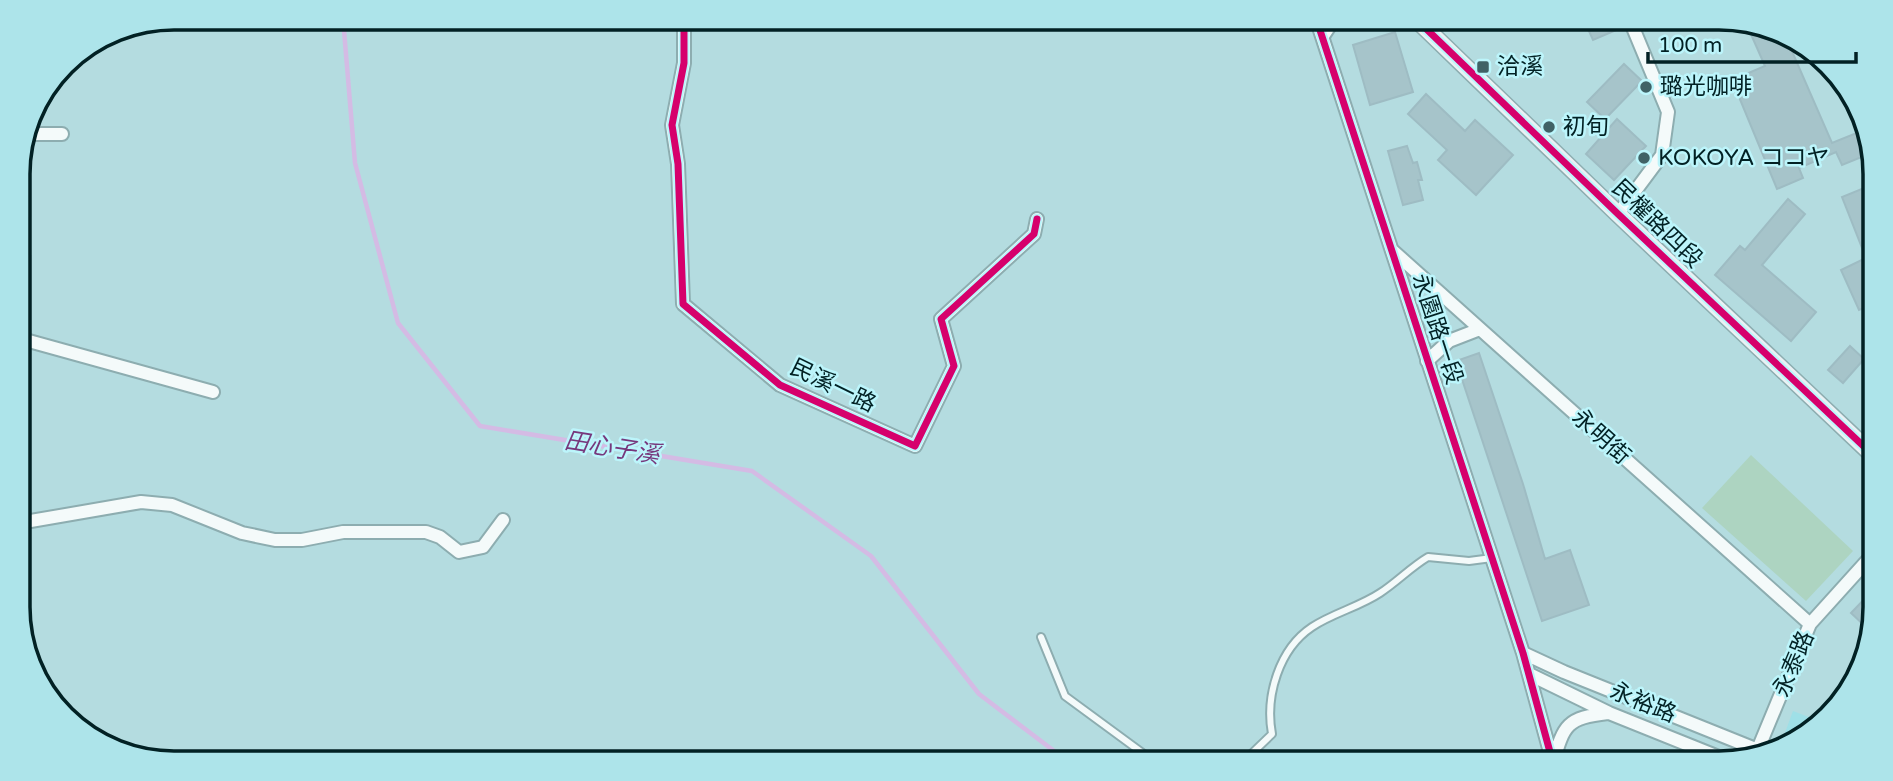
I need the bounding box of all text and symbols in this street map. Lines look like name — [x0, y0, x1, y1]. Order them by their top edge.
scale bar — [1648, 21, 1856, 65]
text: 100 m — [1658, 33, 1722, 58]
place label: 洽溪 — [1497, 53, 1543, 81]
marker: 洽溪 — [1475, 59, 1491, 75]
place label: 璐光咖啡 — [1660, 73, 1752, 101]
marker: 璐光咖啡 — [1638, 79, 1654, 95]
place label: 初旬 — [1563, 113, 1609, 141]
marker: 初旬 — [1541, 119, 1557, 135]
place label: KOKOYA ココヤ — [1658, 144, 1830, 172]
marker: KOKOYA ココヤ — [1636, 150, 1652, 166]
street label: 民權路四段 — [1606, 174, 1708, 274]
street label: 永園路一段 — [1406, 270, 1468, 388]
street label: 民溪一路 — [786, 353, 880, 419]
street label: 永明街 — [1566, 404, 1636, 470]
water label: 田心子溪 — [562, 426, 665, 470]
street label: 永泰路 — [1768, 627, 1820, 701]
street label: 永裕路 — [1606, 677, 1680, 729]

